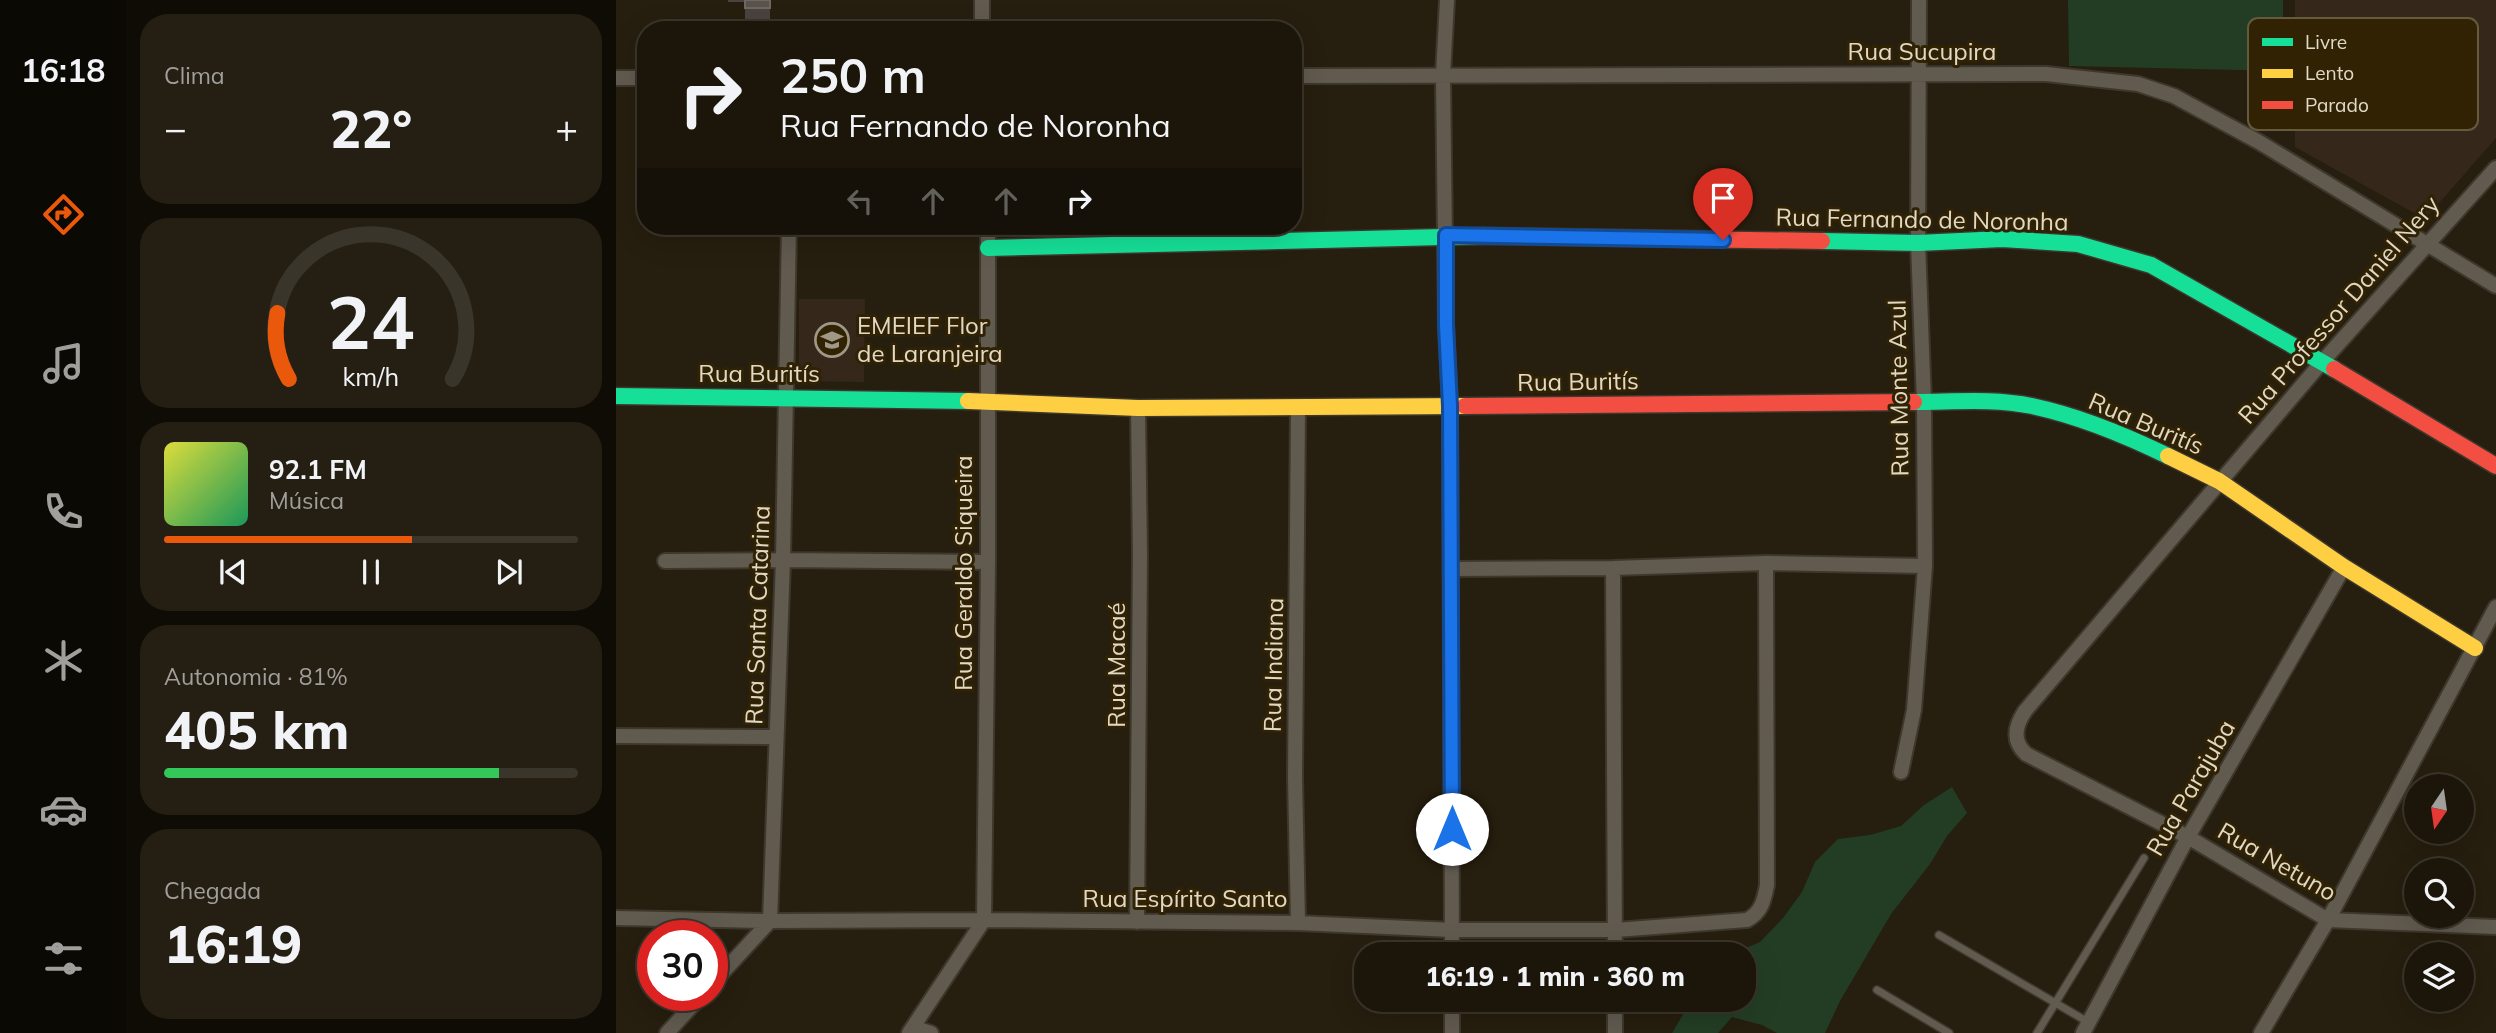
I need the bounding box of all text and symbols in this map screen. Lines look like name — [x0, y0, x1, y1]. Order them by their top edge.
legend — [2248, 18, 2478, 130]
text: Livre — [2305, 30, 2347, 54]
street label: Rua Sucupira — [1848, 36, 1996, 66]
text: 250 m — [780, 44, 926, 105]
icon: right — [665, 49, 756, 140]
text: 16:18 — [21, 50, 105, 90]
text: Clima — [164, 61, 225, 90]
text: Lento — [2305, 61, 2354, 85]
text: Parado — [2305, 93, 2369, 117]
text: 22° — [330, 96, 412, 161]
text: − — [164, 104, 187, 152]
text: + — [555, 104, 578, 152]
text: Rua Fernando de Noronha — [780, 105, 1171, 145]
pin — [1693, 168, 1753, 240]
icon: arrive — [1704, 179, 1742, 217]
icon: left — [841, 182, 879, 220]
icon: ahead — [914, 182, 952, 220]
icon: ahead — [987, 182, 1025, 220]
icon: right — [1060, 182, 1098, 220]
street label: Rua Professor Daniel Nery — [2231, 189, 2446, 429]
icon: directions — [39, 190, 88, 239]
street label: Rua Fernando de Noronha — [1775, 201, 2069, 237]
text: 24 — [327, 276, 415, 367]
street label: Rua Monte Azul — [1881, 299, 1915, 477]
place label: EMEIEF Flor de Laranjeira — [857, 310, 1003, 368]
school or university icon: EMEIEF Flor de Laranjeira — [813, 321, 851, 359]
icon: music — [39, 339, 88, 388]
street label: Rua Buritís — [698, 358, 820, 388]
text: km/h — [343, 360, 399, 391]
street label: Rua Buritís — [1517, 365, 1639, 397]
street label: Rua Buritís — [2085, 385, 2208, 461]
text: 92.1 FM — [269, 453, 367, 486]
street label: Rua Geraldo Siqueira — [948, 455, 978, 691]
text: Música — [269, 486, 344, 515]
icon: phone — [39, 487, 88, 536]
street label: Rua Santa Catarina — [738, 505, 776, 725]
icon: previous — [214, 553, 252, 591]
icon: pause — [352, 553, 390, 591]
icon: next — [490, 553, 528, 591]
street label: Rua Indiana — [1257, 598, 1289, 732]
street label: Rua Macaé — [1101, 602, 1131, 728]
icon: climate — [39, 636, 88, 685]
text: Autonomia · 81% — [164, 662, 348, 691]
text: 405 km — [164, 697, 349, 762]
street label: Rua Parajuba — [2139, 714, 2241, 861]
north arrow — [2404, 774, 2474, 844]
map controls — [2404, 774, 2474, 1012]
icon: car — [39, 785, 88, 834]
position arrow — [1415, 792, 1489, 866]
street label: Rua Netuno — [2213, 815, 2342, 907]
button: search — [2404, 858, 2474, 928]
text: Chegada — [164, 876, 261, 905]
street label: Rua Espírito Santo — [1082, 883, 1288, 913]
text: 16:19 — [164, 911, 302, 976]
speed limit sign: 30 — [637, 920, 728, 1011]
icon: filters — [39, 934, 88, 983]
button: layers — [2404, 942, 2474, 1012]
text: 16:19 · 1 min · 360 m — [1425, 960, 1685, 993]

